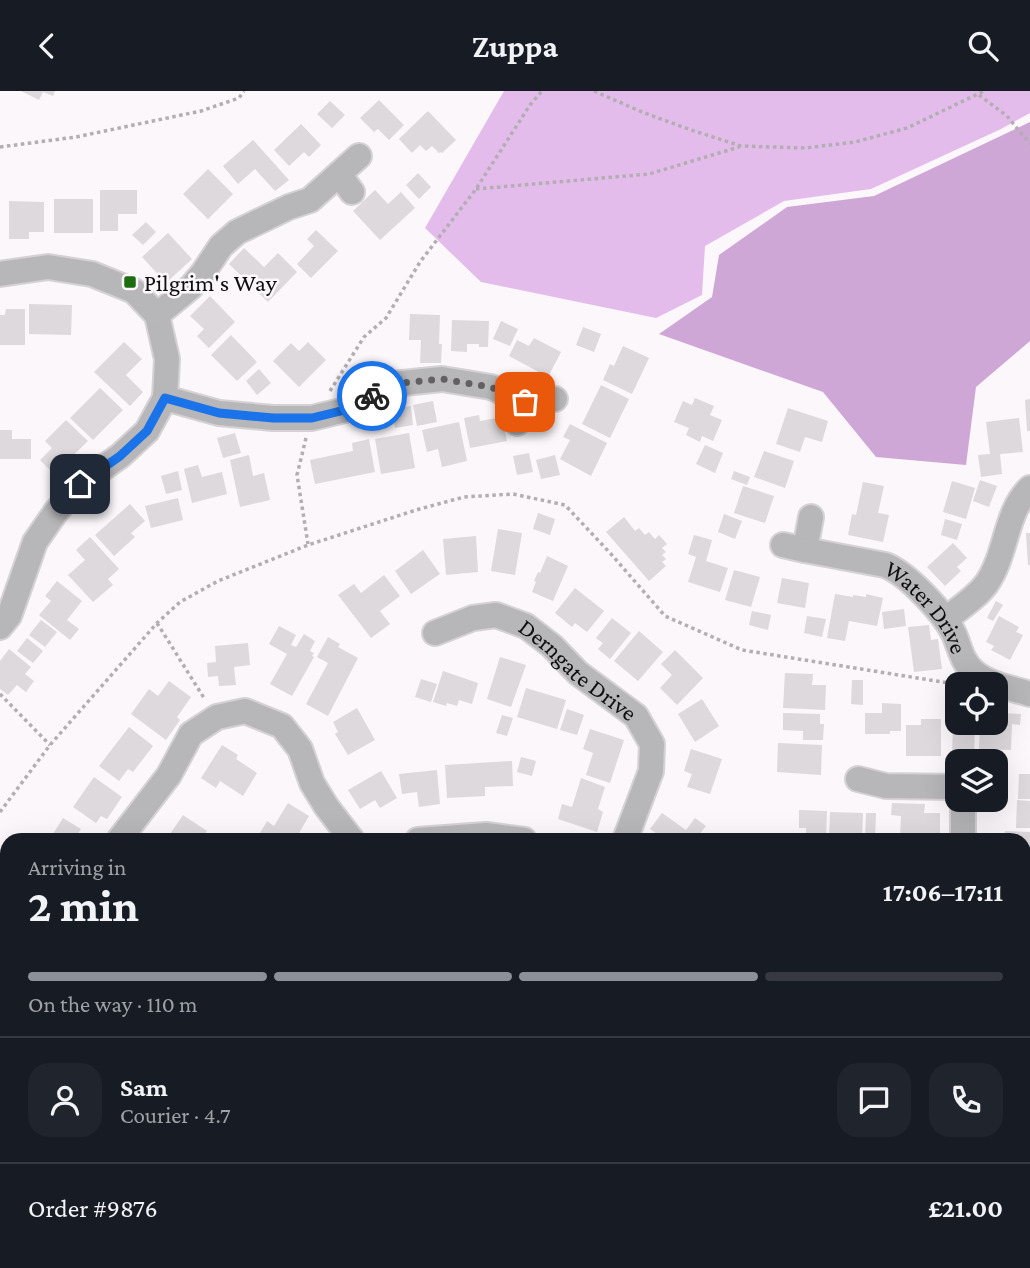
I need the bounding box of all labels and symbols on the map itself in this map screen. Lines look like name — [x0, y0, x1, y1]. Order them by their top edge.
place label: Pilgrim's Way — [144, 269, 278, 296]
marker: Pilgrim's Way — [122, 274, 138, 290]
courier — [337, 361, 407, 431]
pin — [495, 372, 555, 432]
pin — [50, 454, 110, 514]
street label: Water Drive — [880, 554, 974, 657]
street label: Derngate Drive — [514, 612, 643, 726]

